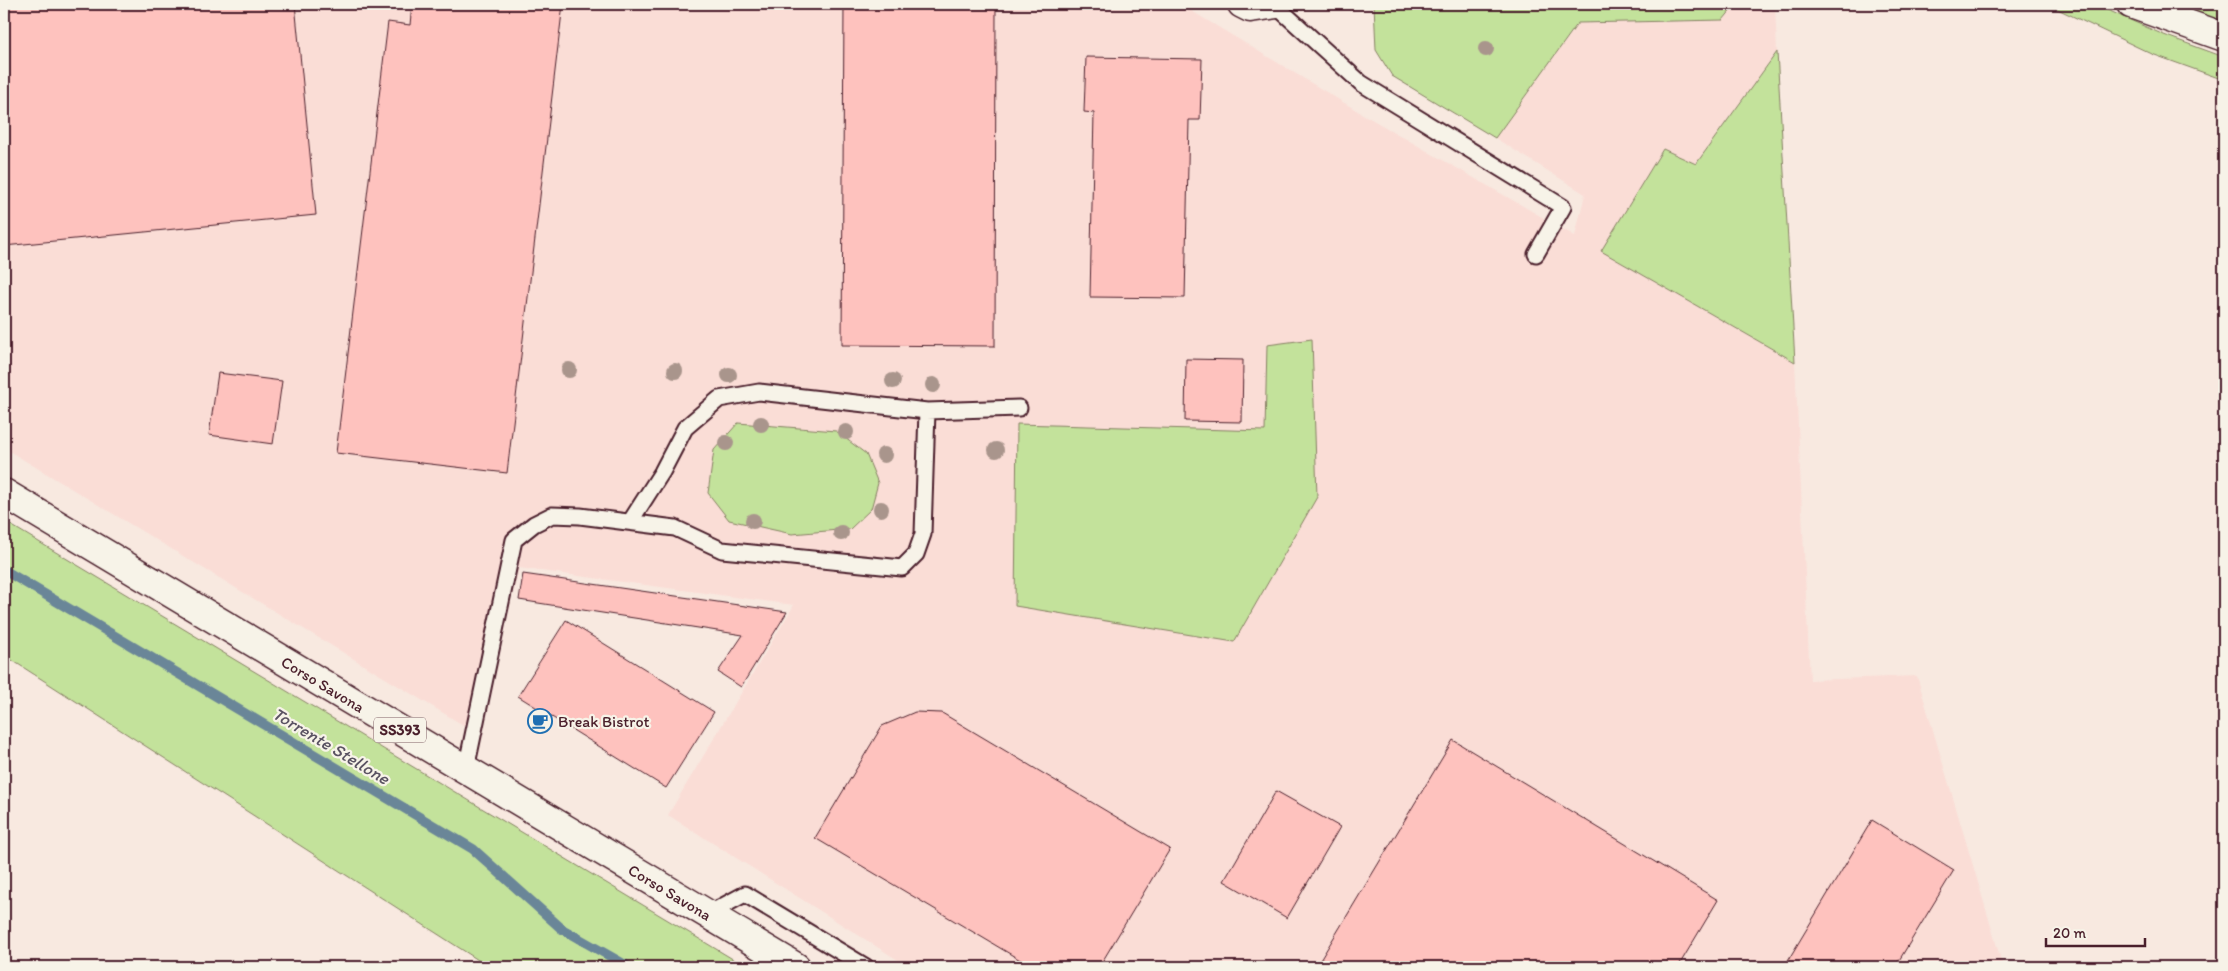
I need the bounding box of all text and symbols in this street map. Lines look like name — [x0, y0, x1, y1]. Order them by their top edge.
street label: Corso Savona — [278, 652, 368, 717]
water label: Torrente Stellone — [268, 702, 395, 790]
cafe icon: Break Bistrot — [527, 708, 553, 734]
place label: Break Bistrot — [558, 712, 650, 731]
road number: SS393 — [374, 718, 426, 742]
street label: Corso Savona — [625, 860, 715, 925]
scale bar — [2046, 916, 2144, 948]
text: 20 m — [2053, 924, 2087, 942]

